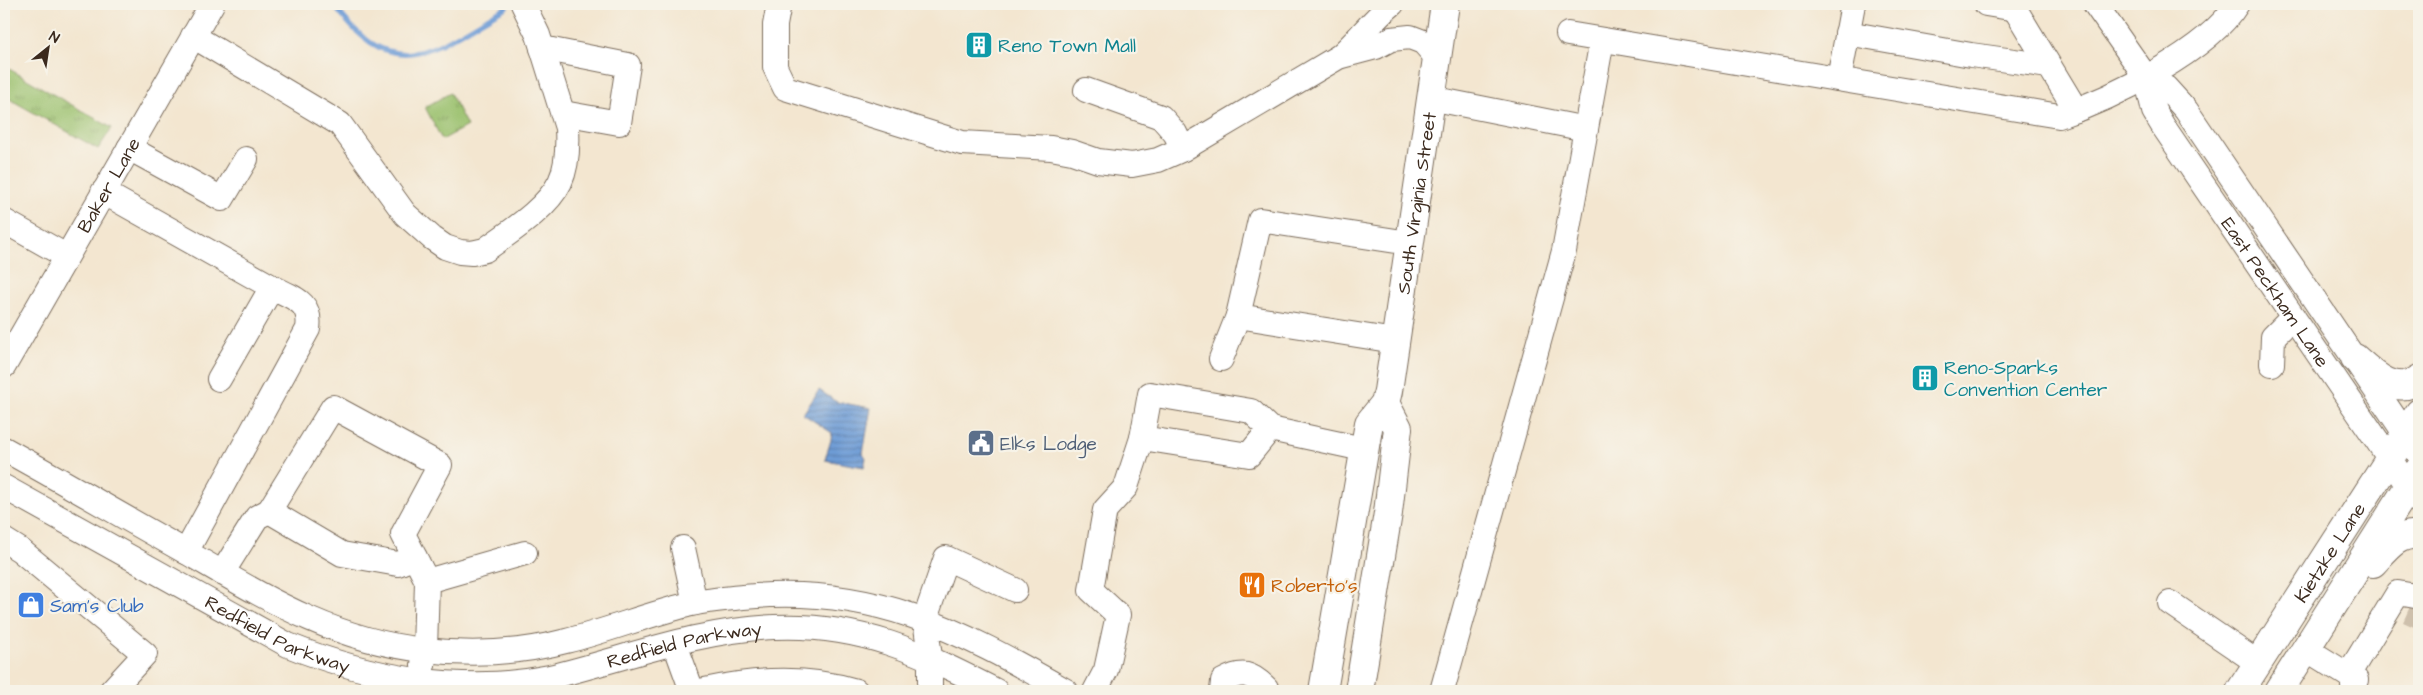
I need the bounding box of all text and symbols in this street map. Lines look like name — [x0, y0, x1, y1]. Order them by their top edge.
north arrow — [22, 22, 72, 72]
text: N — [45, 27, 63, 49]
building icon: Reno Town Mall — [964, 30, 994, 60]
place label: Reno Town Mall — [998, 33, 1136, 60]
street label: South Virginia Street — [1390, 110, 1444, 296]
street label: Baker Lane — [71, 133, 147, 238]
street label: East Peckham Lane — [2214, 212, 2335, 373]
place label: Reno-Sparks Convention Center — [1944, 355, 2108, 404]
building icon: Reno-Sparks Convention Center — [1910, 363, 1940, 393]
public building icon: Elks Lodge — [966, 428, 996, 458]
place label: Elks Lodge — [1000, 431, 1097, 459]
street label: Kietzke Lane — [2288, 498, 2373, 608]
restaurant icon: Roberto's — [1237, 570, 1267, 600]
place label: Roberto's — [1271, 573, 1358, 600]
street label: Redfield Parkway — [200, 589, 353, 681]
shop icon: Sam's Club — [16, 590, 46, 620]
place label: Sam's Club — [50, 593, 144, 620]
street label: Redfield Parkway — [604, 616, 763, 676]

